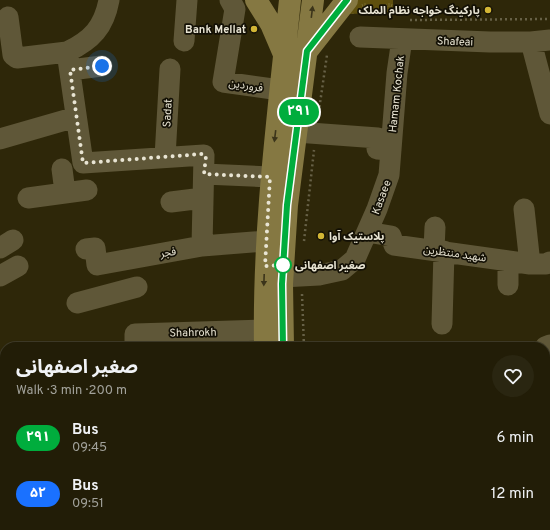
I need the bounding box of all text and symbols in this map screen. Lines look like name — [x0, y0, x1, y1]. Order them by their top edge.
place label: پارکینگ خواجه نظام الملک — [359, 4, 480, 19]
marker: پارکینگ خواجه نظام الملک — [483, 5, 493, 15]
one-way arrow — [308, 6, 315, 18]
place label: Bank Mellat — [185, 23, 246, 37]
marker: Bank Mellat — [249, 24, 259, 34]
street label: Shafeai — [436, 34, 473, 50]
street label: Hamam Kochak — [386, 55, 408, 133]
your location — [92, 56, 112, 76]
street label: فروردین — [228, 76, 264, 96]
street label: Sadat — [160, 98, 176, 128]
line badge: ۲۹۱ — [276, 99, 322, 125]
text: ۲۹۱ — [287, 103, 311, 120]
one-way arrow — [272, 130, 278, 142]
street label: Kasaee — [369, 178, 395, 217]
place label: پلاستیک آوا — [329, 230, 385, 244]
marker: پلاستیک آوا — [316, 231, 326, 241]
street label: شهید منتظرین — [422, 243, 488, 265]
street label: فجر — [158, 245, 177, 261]
marker: صغیر اصفهانی — [274, 256, 292, 274]
place label: صغیر اصفهانی — [295, 259, 366, 273]
one-way arrow — [261, 274, 267, 287]
street label: Shahrokh — [169, 326, 217, 340]
button: heart — [492, 355, 534, 397]
text: صغیر اصفهانی — [16, 356, 138, 380]
text: Walk · 3 min · 200 m — [16, 383, 127, 399]
text: Bus — [72, 421, 99, 440]
text: ۲۹۱ — [26, 429, 50, 446]
text: 6 min — [497, 429, 534, 448]
text: 09:45 — [72, 440, 107, 456]
text: Bus — [72, 477, 99, 496]
text: ۵۲ — [30, 485, 46, 502]
text: 12 min — [491, 485, 534, 504]
text: 09:51 — [72, 496, 104, 512]

